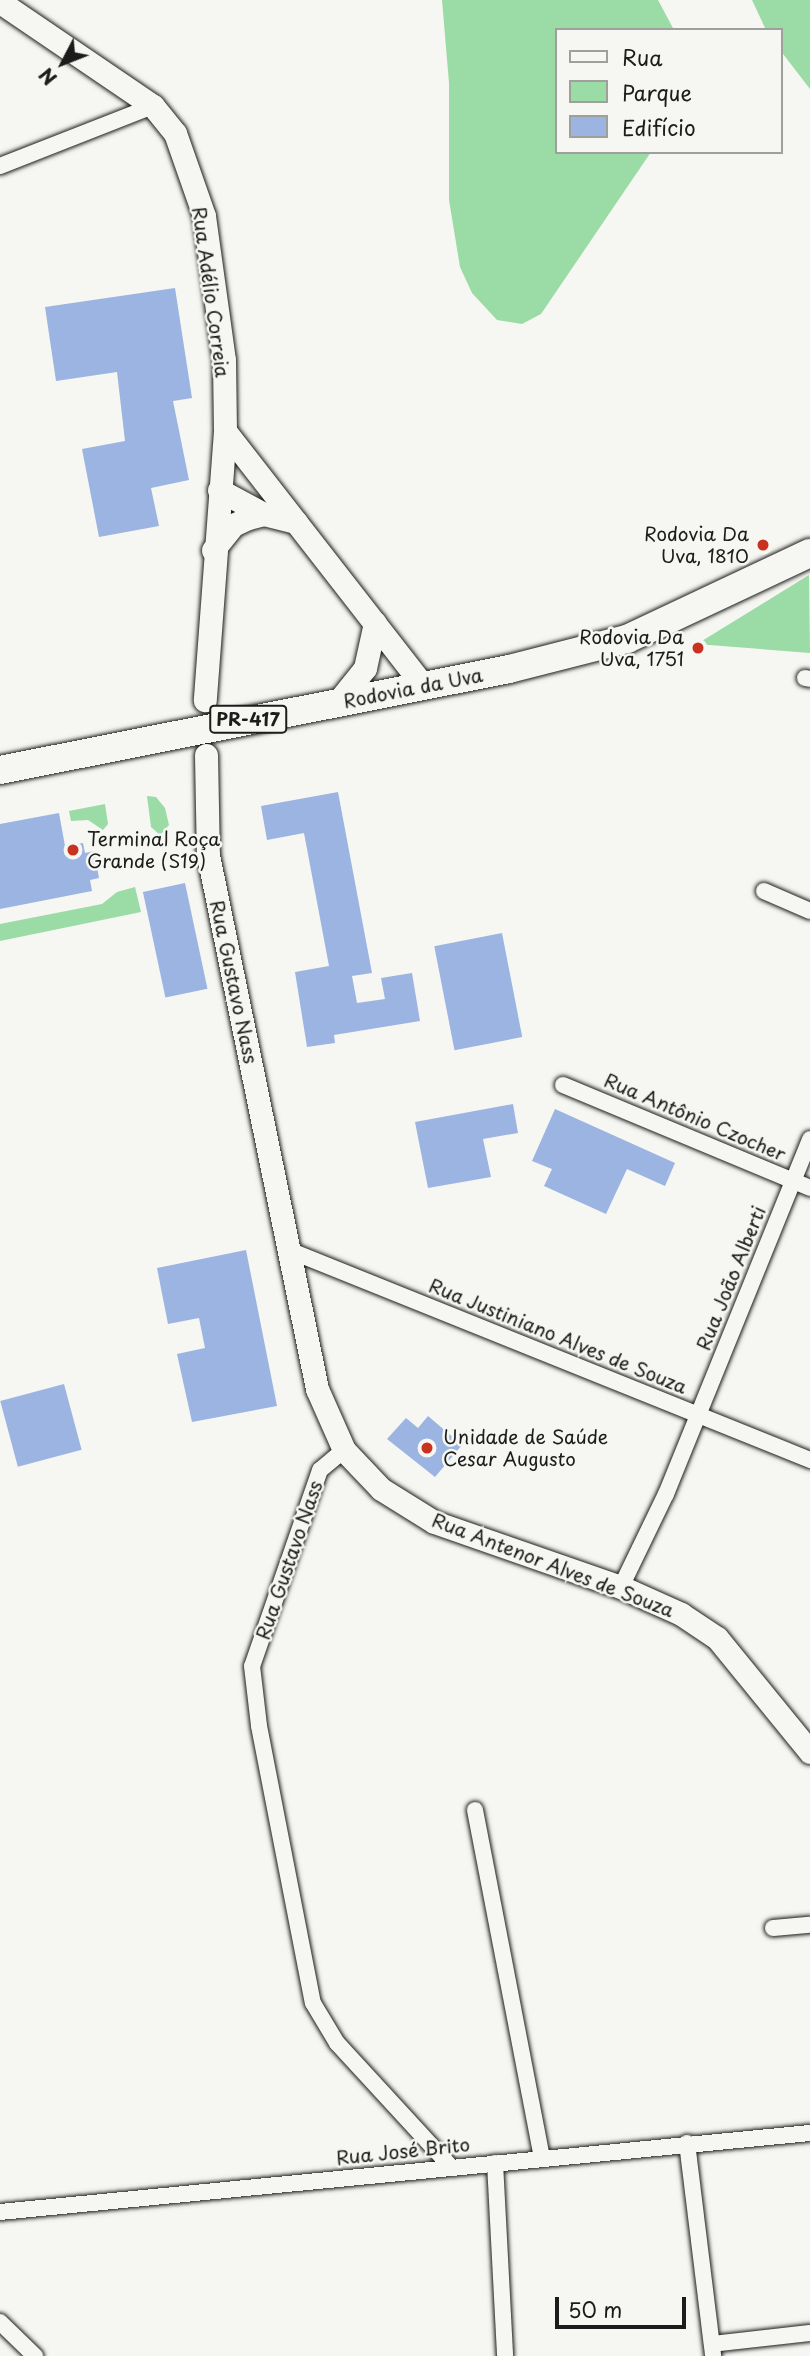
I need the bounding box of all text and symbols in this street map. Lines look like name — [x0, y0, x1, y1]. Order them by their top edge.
north arrow — [28, 28, 98, 98]
legend — [554, 28, 782, 154]
text: Rua — [622, 41, 662, 73]
text: N — [32, 62, 63, 92]
text: Parque — [622, 76, 692, 108]
text: Edifício — [622, 111, 696, 143]
street label: Rua Adélio Correia — [188, 205, 234, 379]
place label: Rodovia Da Uva, 1810 — [645, 523, 749, 567]
marker: Rodovia Da Uva, 1810 — [755, 537, 771, 553]
place label: Rodovia Da Uva, 1751 — [580, 626, 684, 670]
marker: Rodovia Da Uva, 1751 — [690, 640, 706, 656]
street label: Rodovia da Uva — [341, 663, 485, 713]
road number: PR-417 — [208, 704, 288, 734]
place label: Terminal Roça Grande (S19) — [87, 828, 219, 872]
marker: Terminal Roça Grande (S19) — [65, 842, 81, 858]
street label: Rua Gustavo Nass — [206, 898, 262, 1066]
street label: Rua Antônio Czocher — [601, 1068, 789, 1166]
street label: Rua João Alberti — [691, 1201, 771, 1355]
street label: Rua Justiniano Alves de Souza — [425, 1273, 691, 1399]
place label: Unidade de Saúde Cesar Augusto — [443, 1426, 608, 1470]
marker: Unidade de Saúde Cesar Augusto — [417, 1438, 437, 1458]
street label: Rua Gustavo Nass — [251, 1477, 327, 1643]
street label: Rua Antenor Alves de Souza — [428, 1508, 678, 1622]
street label: Rua José Brito — [335, 2133, 471, 2169]
scale bar — [558, 2282, 689, 2326]
text: 50 m — [568, 2293, 622, 2325]

